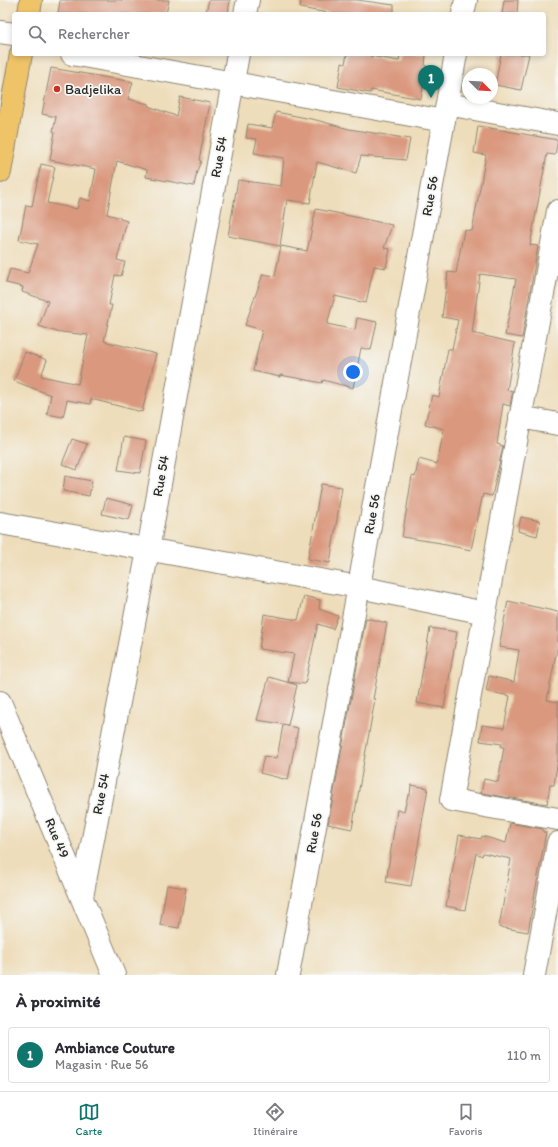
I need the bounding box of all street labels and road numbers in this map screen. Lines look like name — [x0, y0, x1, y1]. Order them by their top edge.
street label: Rue 54 — [207, 134, 231, 179]
street label: Rue 56 — [418, 174, 442, 218]
street label: Rue 54 — [149, 453, 173, 498]
street label: Rue 56 — [360, 492, 384, 536]
street label: Rue 54 — [89, 771, 113, 816]
street label: Rue 56 — [302, 811, 326, 855]
street label: Rue 49 — [41, 815, 73, 861]

